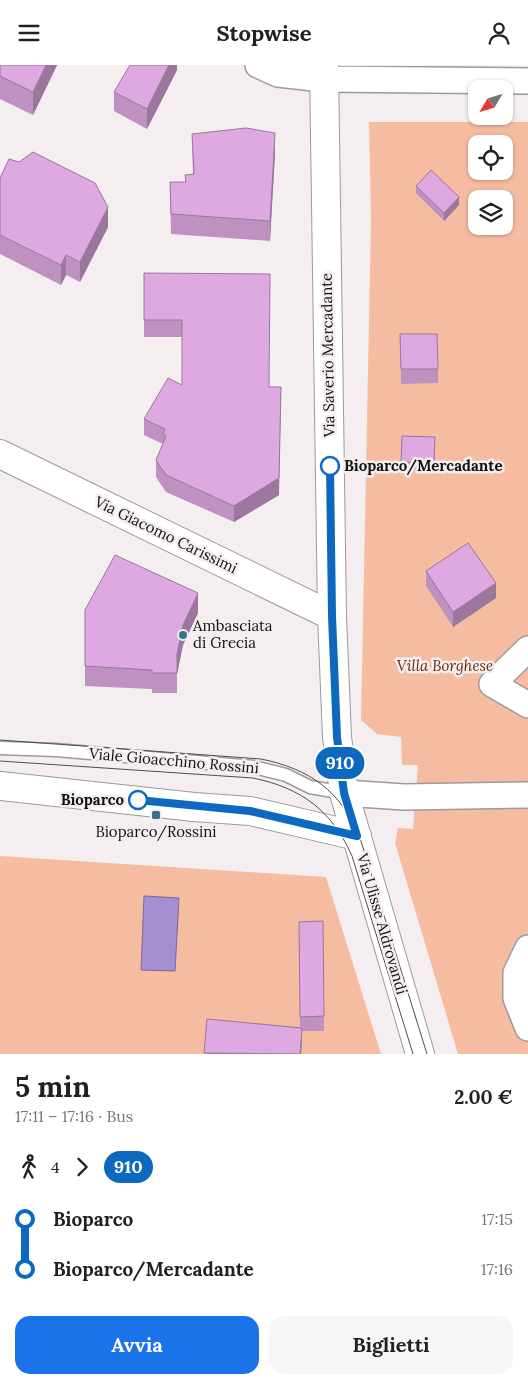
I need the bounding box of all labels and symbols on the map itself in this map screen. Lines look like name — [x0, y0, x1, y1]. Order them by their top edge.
north arrow — [468, 80, 512, 125]
street label: Via Saverio Mercadante — [317, 273, 338, 438]
marker: Bioparco/Mercadante — [320, 456, 340, 476]
place label: Bioparco/Mercadante — [344, 456, 503, 476]
street label: Via Giacomo Carissimi — [91, 491, 241, 577]
place label: Ambasciata di Grecia — [192, 616, 273, 652]
marker: Ambasciata di Grecia — [177, 629, 189, 641]
park label: Villa Borghese — [397, 656, 493, 675]
street label: Viale Gioacchino Rossini — [87, 744, 260, 777]
line badge: 910 — [311, 747, 369, 779]
place label: Bioparco — [61, 790, 124, 809]
marker: Bioparco — [128, 790, 148, 810]
marker: Bioparco/Rossini — [150, 809, 162, 821]
place label: Bioparco/Rossini — [95, 822, 217, 842]
street label: Via Ulisse Aldrovandi — [353, 850, 412, 997]

